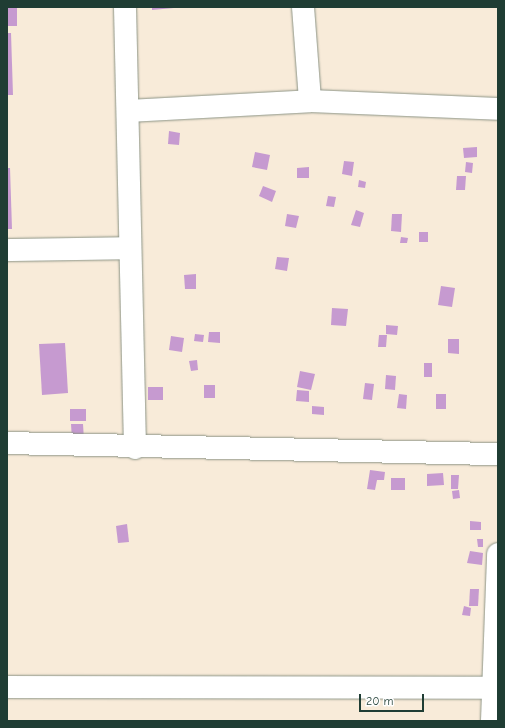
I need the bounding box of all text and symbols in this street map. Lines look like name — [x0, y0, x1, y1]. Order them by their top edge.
scale bar — [361, 686, 426, 712]
text: 20 m — [366, 694, 394, 708]

